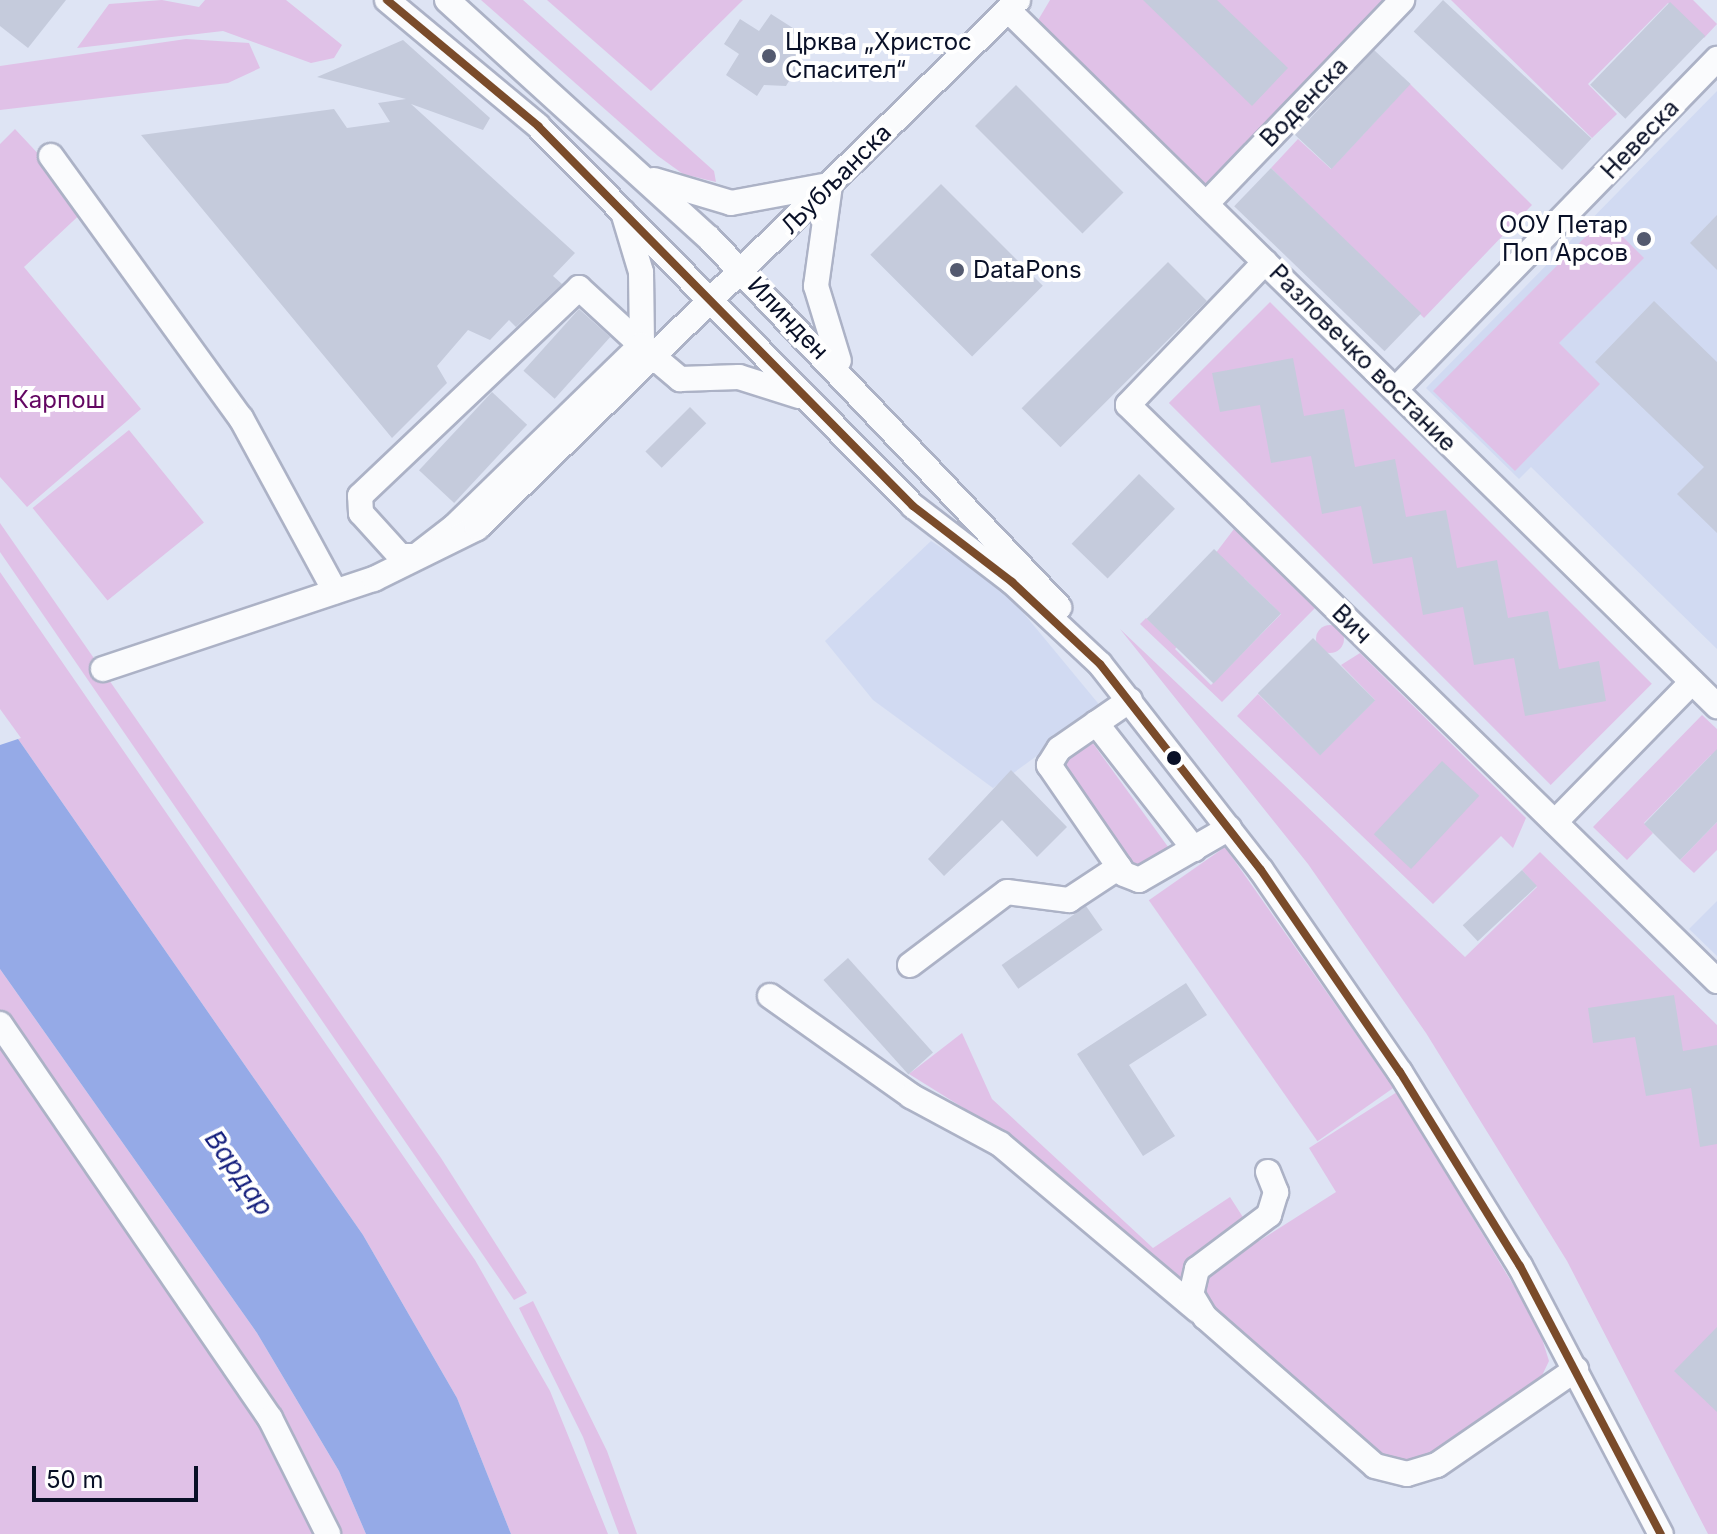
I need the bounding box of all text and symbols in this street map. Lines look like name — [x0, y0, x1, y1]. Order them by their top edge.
place label: Црква „Христос Спасител“ — [785, 28, 972, 84]
marker: Црква „Христос Спасител“ — [760, 47, 778, 65]
street label: Воденска — [1254, 51, 1354, 153]
street label: Невеска — [1595, 93, 1685, 185]
street label: Љубљанска — [775, 118, 897, 240]
place label: ООУ Петар Поп Арсов — [1499, 211, 1628, 267]
marker: ООУ Петар Поп Арсов — [1635, 230, 1653, 248]
place label: DataPons — [973, 256, 1082, 284]
street label: Разловечко востание — [1263, 258, 1463, 458]
marker: DataPons — [948, 261, 966, 279]
street label: Илинден — [742, 271, 834, 365]
park label: Карпош — [13, 386, 105, 414]
street label: Вич — [1326, 598, 1378, 650]
unlabelled marker — [1166, 750, 1182, 766]
water label: Вардар — [198, 1124, 280, 1222]
scale bar — [36, 1450, 202, 1500]
text: 50 m — [46, 1465, 104, 1494]

